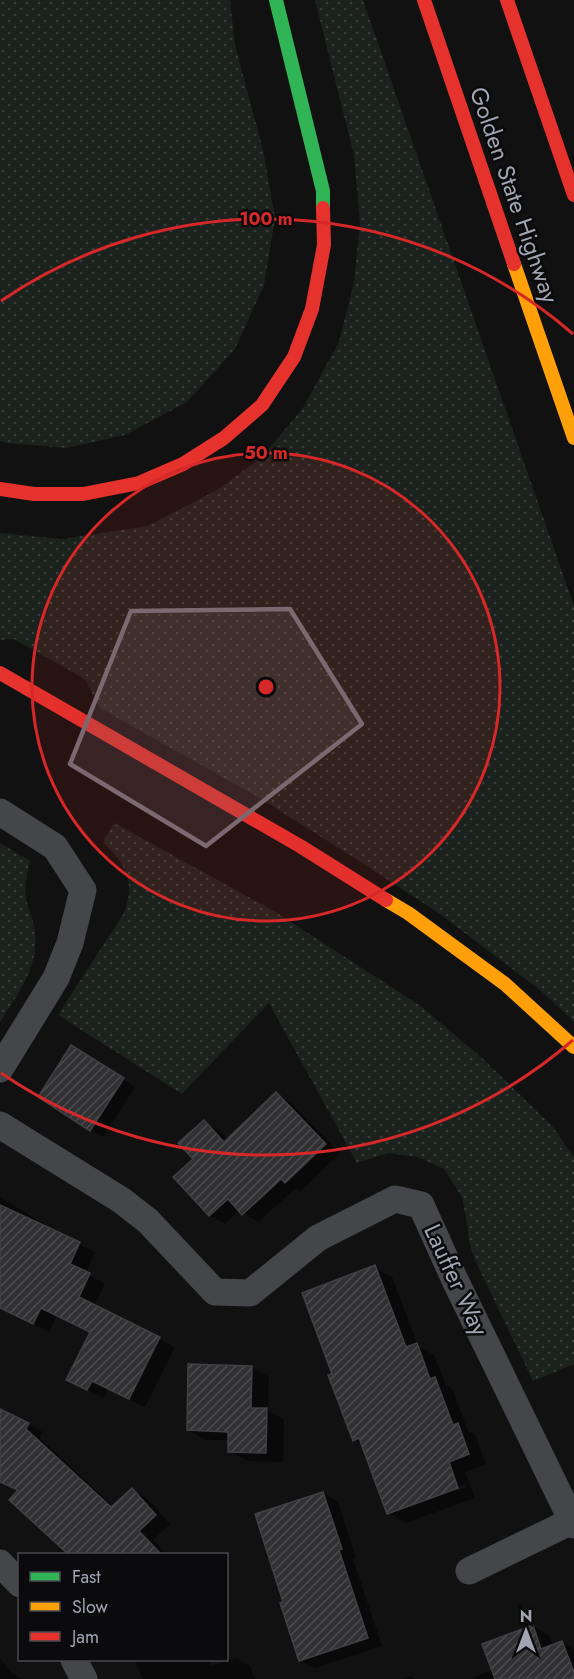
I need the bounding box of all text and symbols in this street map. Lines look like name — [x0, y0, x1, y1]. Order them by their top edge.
street label: Golden State Highway — [461, 82, 568, 308]
text: 100 m — [239, 206, 293, 232]
text: 50 m — [244, 440, 288, 466]
centre of rings — [256, 677, 276, 697]
street label: Lauffer Way — [415, 1218, 498, 1342]
legend — [18, 1553, 228, 1661]
text: Fast — [72, 1564, 101, 1590]
text: Slow — [72, 1594, 109, 1620]
north arrow — [496, 1601, 556, 1661]
text: N — [520, 1605, 532, 1628]
text: Jam — [70, 1624, 99, 1650]

